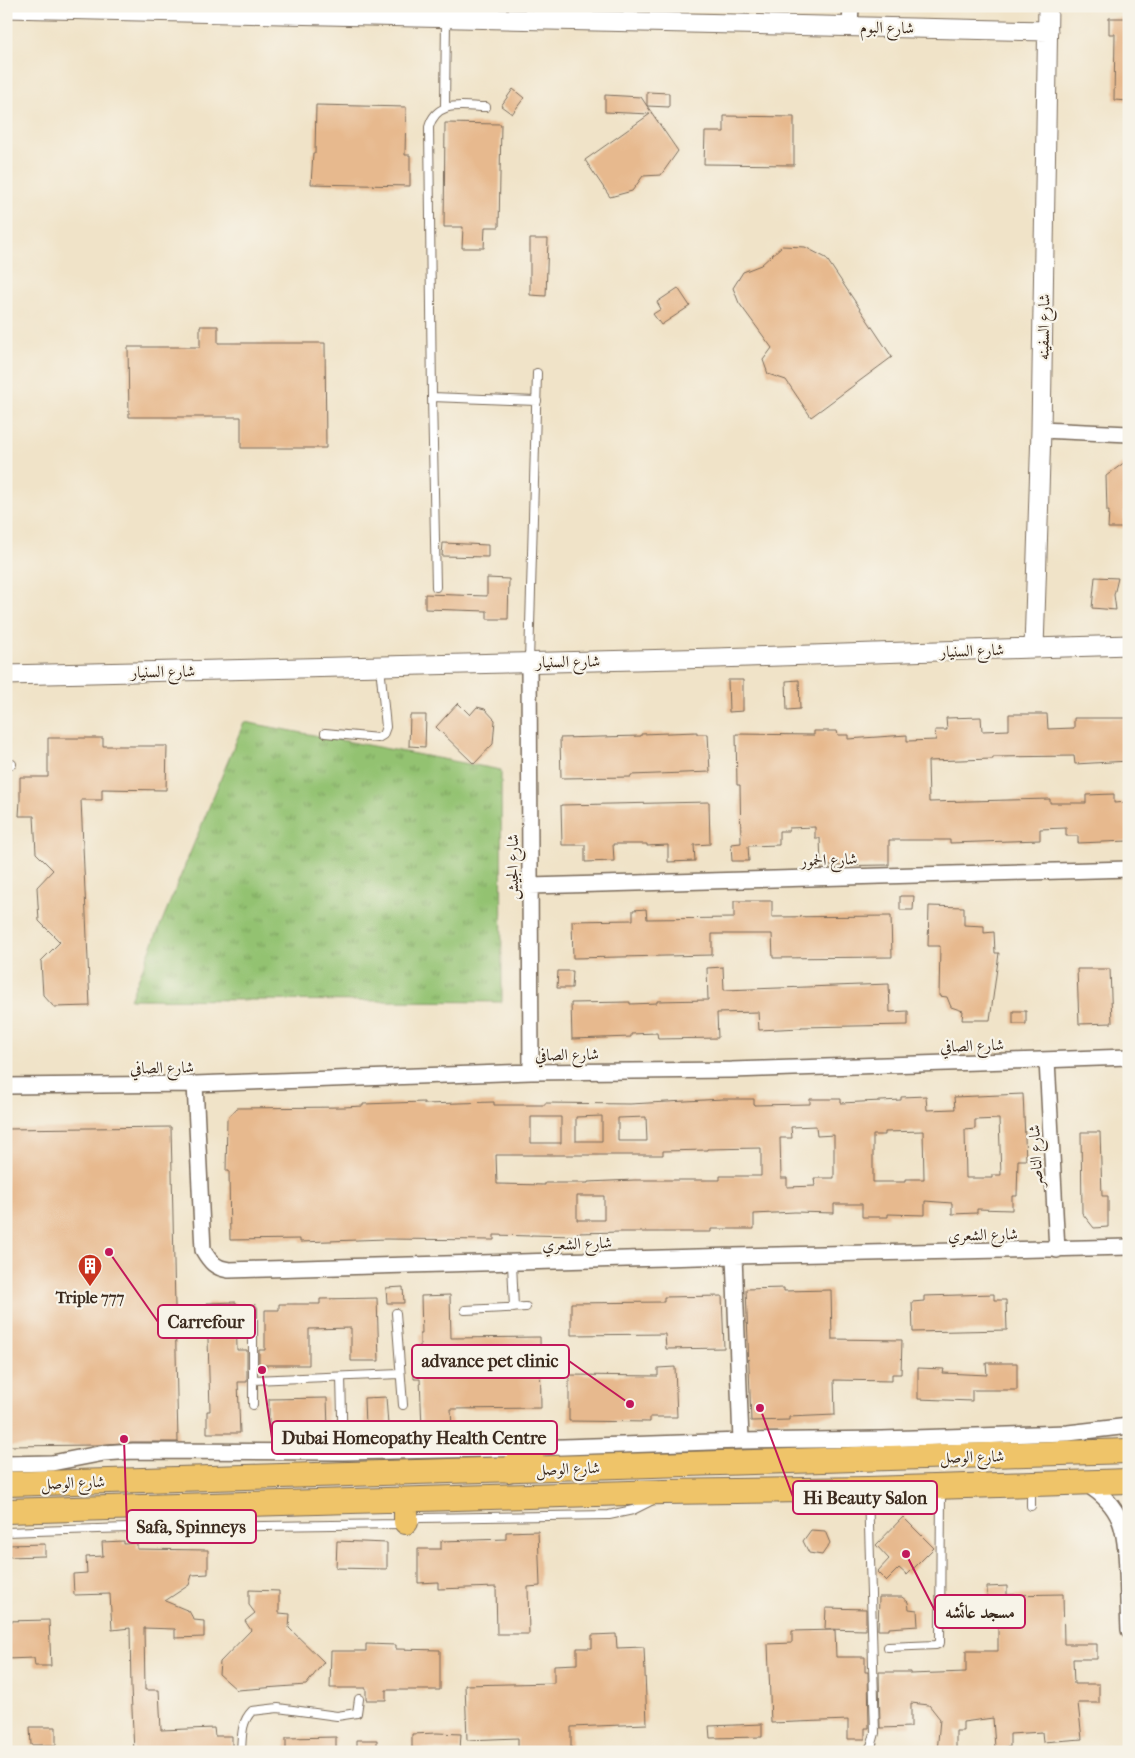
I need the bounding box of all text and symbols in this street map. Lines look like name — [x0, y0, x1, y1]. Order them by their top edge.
street label: شارع البوم — [860, 18, 914, 42]
street label: شارع السفينه — [1033, 294, 1058, 360]
street label: شارع السنيار — [937, 640, 1005, 665]
street label: شارع السنيار — [534, 651, 600, 676]
street label: شارع السنيار — [129, 661, 195, 686]
street label: شارع الجيش — [503, 834, 526, 900]
street label: شارع الحمور — [798, 849, 858, 874]
street label: شارع الصافي — [940, 1035, 1005, 1060]
street label: شارع الصافي — [535, 1044, 599, 1069]
street label: شارع الصافي — [130, 1057, 194, 1082]
street label: شارع الناصر — [1024, 1124, 1051, 1190]
street label: شارع الشعري — [948, 1224, 1018, 1249]
street label: شارع الشعري — [542, 1233, 613, 1258]
building icon: Triple 777 — [77, 1253, 103, 1287]
place label: Triple 777 — [55, 1288, 125, 1308]
callout: Carrefour — [158, 1305, 255, 1338]
text: Carrefour — [168, 1312, 245, 1333]
callout: advance pet clinic — [412, 1345, 569, 1378]
text: advance pet clinic — [422, 1351, 559, 1372]
callout: Dubai Homeopathy Health Centre — [272, 1421, 557, 1454]
text: Dubai Homeopathy Health Centre — [282, 1428, 547, 1449]
street label: شارع الوصل — [940, 1446, 1004, 1471]
street label: شارع الوصل — [535, 1458, 601, 1483]
street label: شارع الوصل — [40, 1472, 106, 1497]
callout: Hi Beauty Salon — [793, 1481, 937, 1514]
text: Hi Beauty Salon — [803, 1488, 928, 1509]
callout: Safa, Spinneys — [127, 1510, 256, 1543]
text: Safa, Spinneys — [136, 1517, 246, 1538]
callout: مسجد عائشه — [935, 1595, 1025, 1628]
text: مسجد عائشه — [945, 1602, 1015, 1623]

